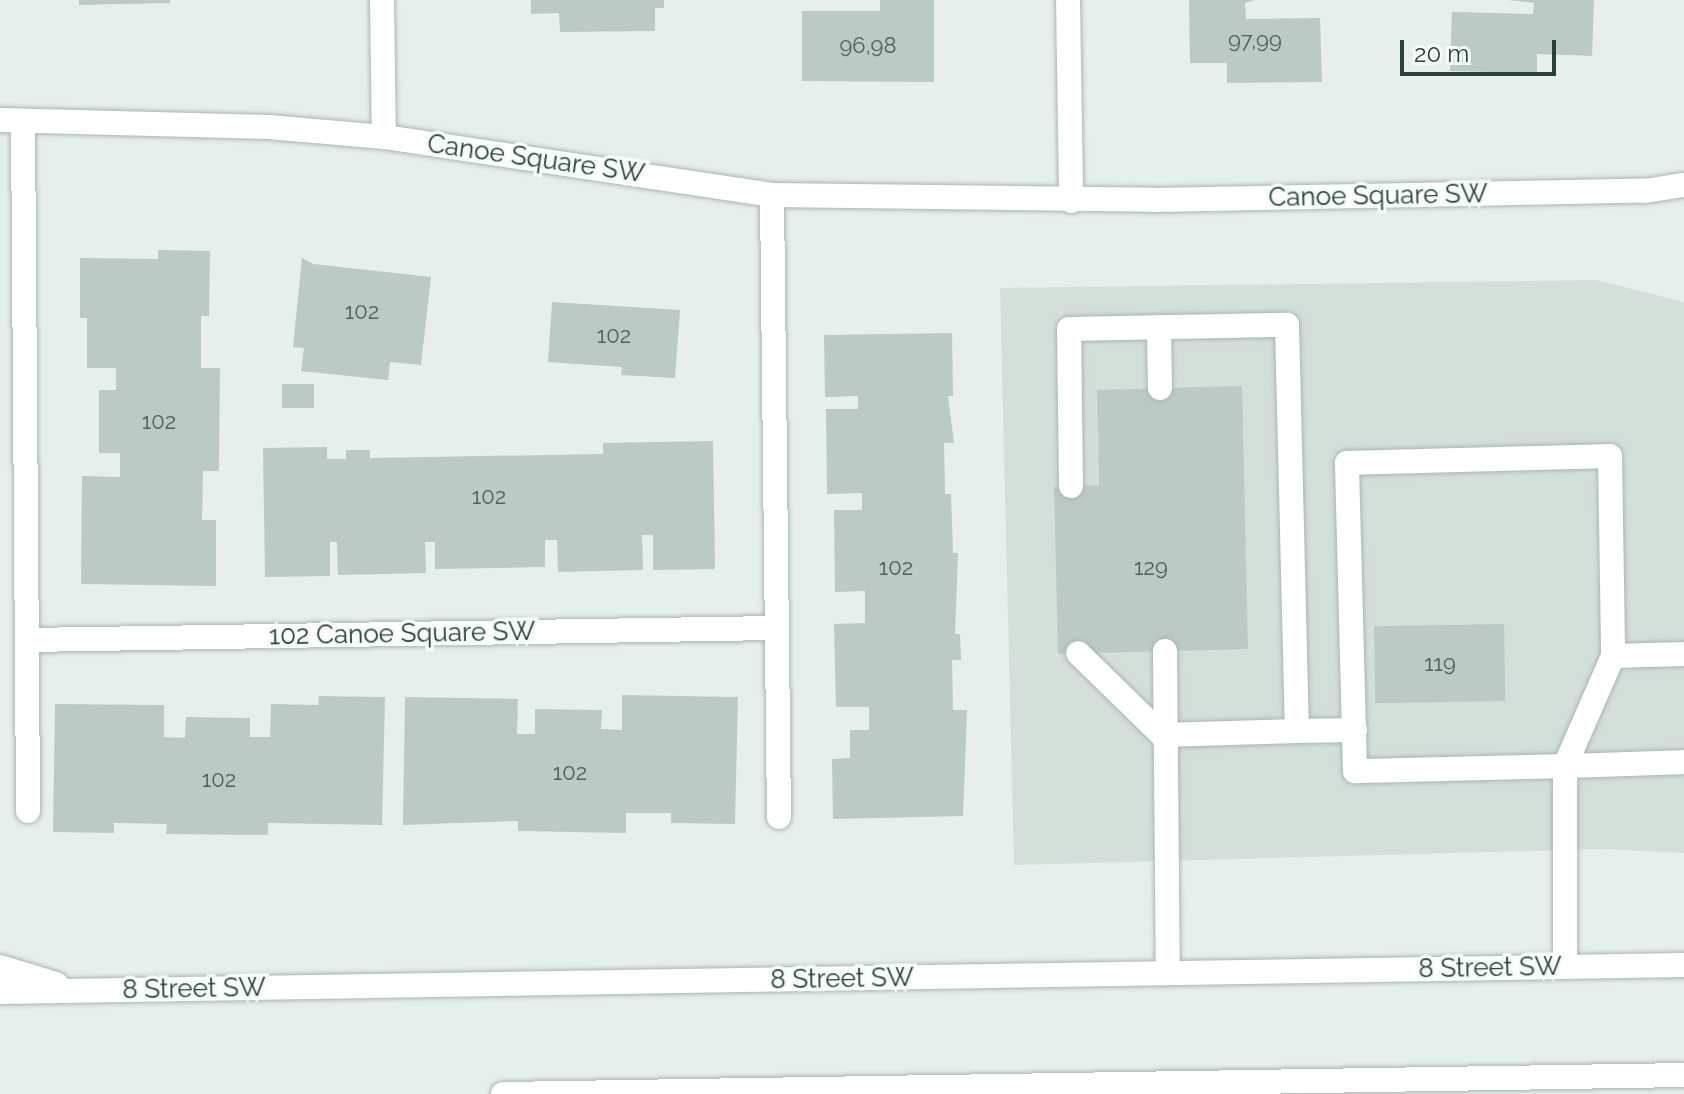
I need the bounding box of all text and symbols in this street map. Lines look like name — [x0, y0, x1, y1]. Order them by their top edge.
scale bar — [1404, 24, 1560, 74]
house number: 97,99 — [1228, 28, 1282, 54]
house number: 96,98 — [839, 33, 897, 59]
text: 20 m — [1414, 39, 1469, 68]
street label: Canoe Square SW — [425, 128, 647, 190]
street label: Canoe Square SW — [1268, 178, 1488, 214]
house number: 102 — [345, 299, 379, 325]
house number: 102 — [597, 323, 631, 349]
house number: 102 — [142, 409, 176, 435]
house number: 102 — [472, 484, 506, 510]
house number: 102 — [879, 555, 913, 581]
house number: 129 — [1134, 555, 1168, 581]
street label: 102 Canoe Square SW — [269, 616, 535, 652]
house number: 119 — [1424, 651, 1456, 677]
house number: 102 — [553, 760, 587, 786]
house number: 102 — [202, 767, 236, 793]
street label: 8 Street SW — [1418, 951, 1562, 985]
street label: 8 Street SW — [770, 962, 914, 996]
street label: 8 Street SW — [122, 972, 266, 1006]

